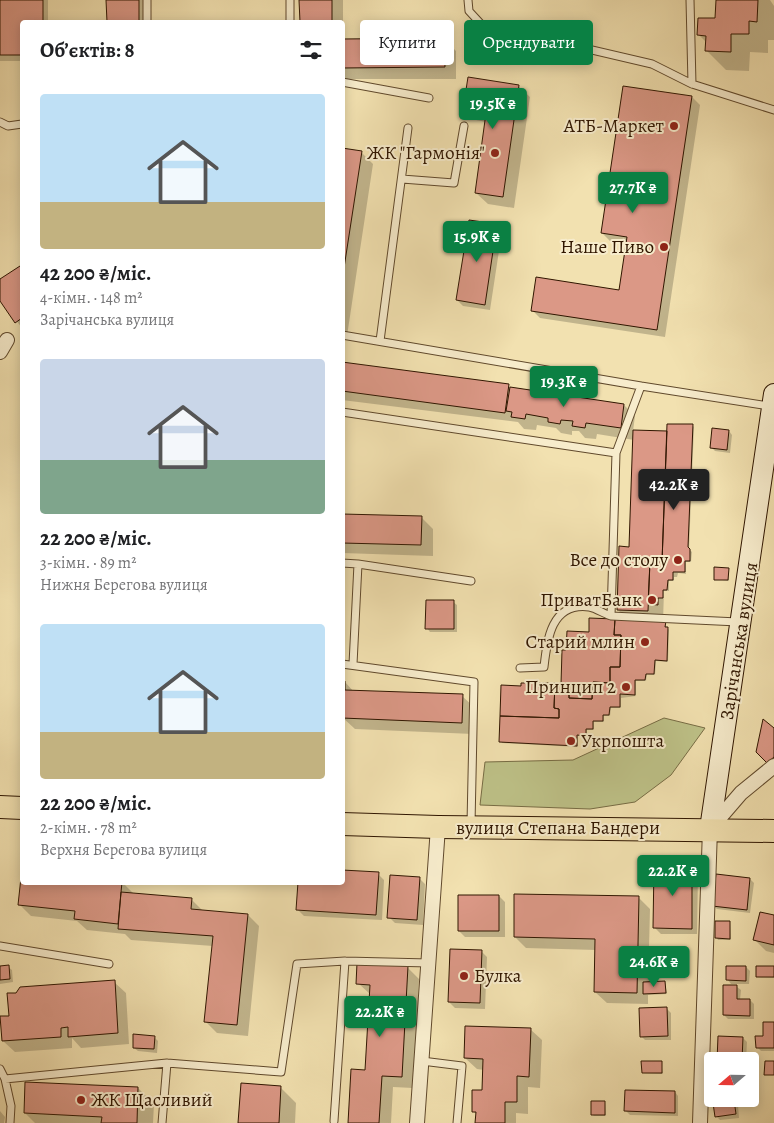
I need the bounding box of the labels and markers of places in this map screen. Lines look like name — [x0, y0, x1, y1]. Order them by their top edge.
pin: 19.5K ₴ — [447, 88, 539, 130]
place label: АТБ-Маркет — [563, 113, 665, 139]
marker: АТБ-Маркет — [668, 120, 680, 132]
place label: ЖК "Гармонія" — [367, 140, 485, 166]
marker: ЖК "Гармонія" — [489, 147, 501, 159]
pin: 27.7K ₴ — [587, 172, 679, 214]
pin: 15.9K ₴ — [431, 220, 523, 263]
place label: Наше Пиво — [560, 234, 654, 260]
marker: Наше Пиво — [658, 241, 670, 253]
pin: 19.3K ₴ — [518, 366, 610, 408]
pin: 42.2K ₴ — [628, 468, 720, 511]
place label: Все до столу — [569, 547, 668, 573]
marker: Все до столу — [672, 554, 684, 566]
place label: ПриватБанк — [540, 587, 642, 613]
marker: ПриватБанк — [646, 594, 658, 606]
place label: Старий млин — [526, 629, 635, 655]
marker: Старий млин — [639, 636, 651, 648]
place label: Принцип 2 — [525, 674, 616, 700]
marker: Принцип 2 — [620, 681, 632, 693]
place label: Укрпошта — [581, 728, 664, 754]
marker: Укрпошта — [565, 735, 577, 747]
pin: 22.2K ₴ — [627, 854, 719, 897]
pin: 24.6K ₴ — [608, 946, 700, 988]
place label: Булка — [474, 963, 522, 989]
marker: Булка — [458, 970, 470, 982]
pin: 22.2K ₴ — [334, 996, 426, 1038]
place label: ЖК Щасливий — [91, 1087, 213, 1113]
marker: ЖК Щасливий — [75, 1094, 87, 1106]

